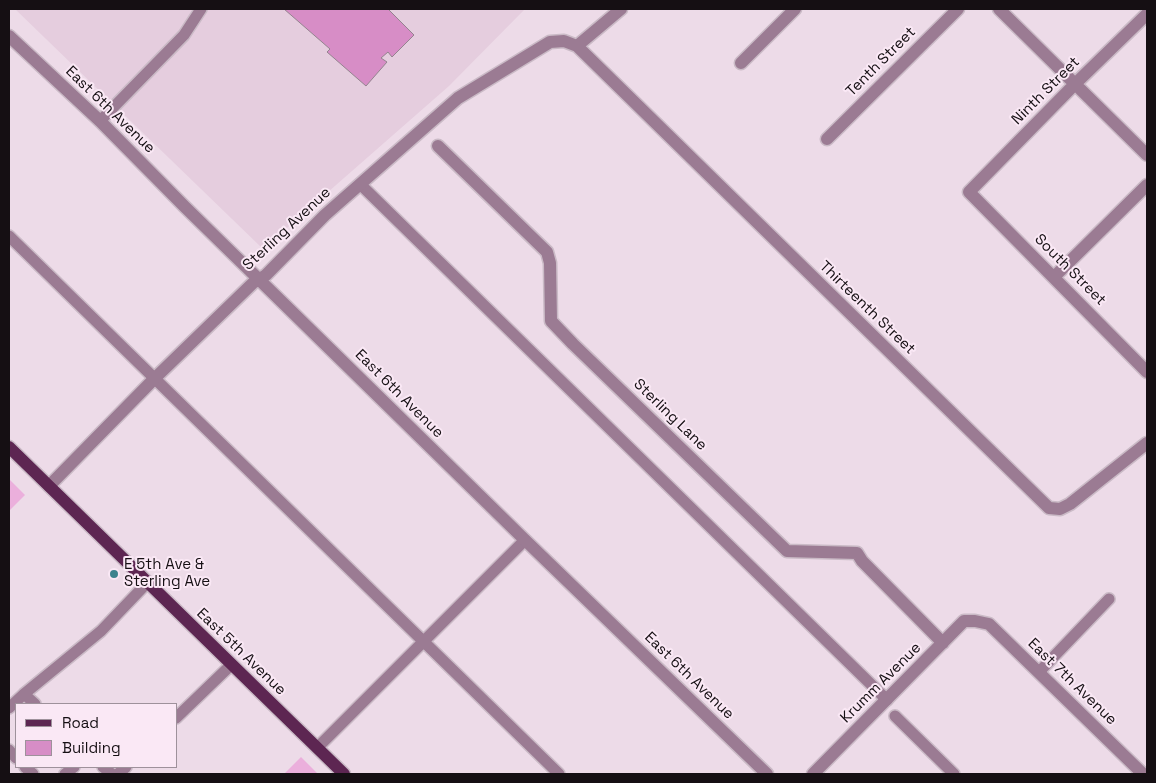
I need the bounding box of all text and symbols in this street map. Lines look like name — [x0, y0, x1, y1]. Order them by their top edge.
street label: Tenth Street — [842, 23, 920, 101]
street label: Ninth Street — [1008, 53, 1084, 129]
street label: East 6th Avenue — [61, 63, 159, 157]
street label: Sterling Avenue — [239, 184, 335, 274]
street label: South Street — [1031, 231, 1109, 309]
street label: Thirteenth Street — [815, 258, 919, 358]
street label: East 6th Avenue — [351, 346, 447, 442]
street label: Sterling Lane — [629, 375, 711, 455]
place label: E 5th Ave & Sterling Ave — [124, 556, 210, 591]
marker: E 5th Ave & Sterling Ave — [108, 568, 120, 580]
street label: East 5th Avenue — [193, 605, 289, 699]
street label: East 6th Avenue — [640, 629, 738, 723]
street label: East 7th Avenue — [1024, 635, 1120, 729]
street label: Krumm Avenue — [837, 639, 925, 727]
legend — [15, 703, 178, 768]
text: Road — [62, 713, 99, 732]
text: Building — [62, 738, 121, 757]

